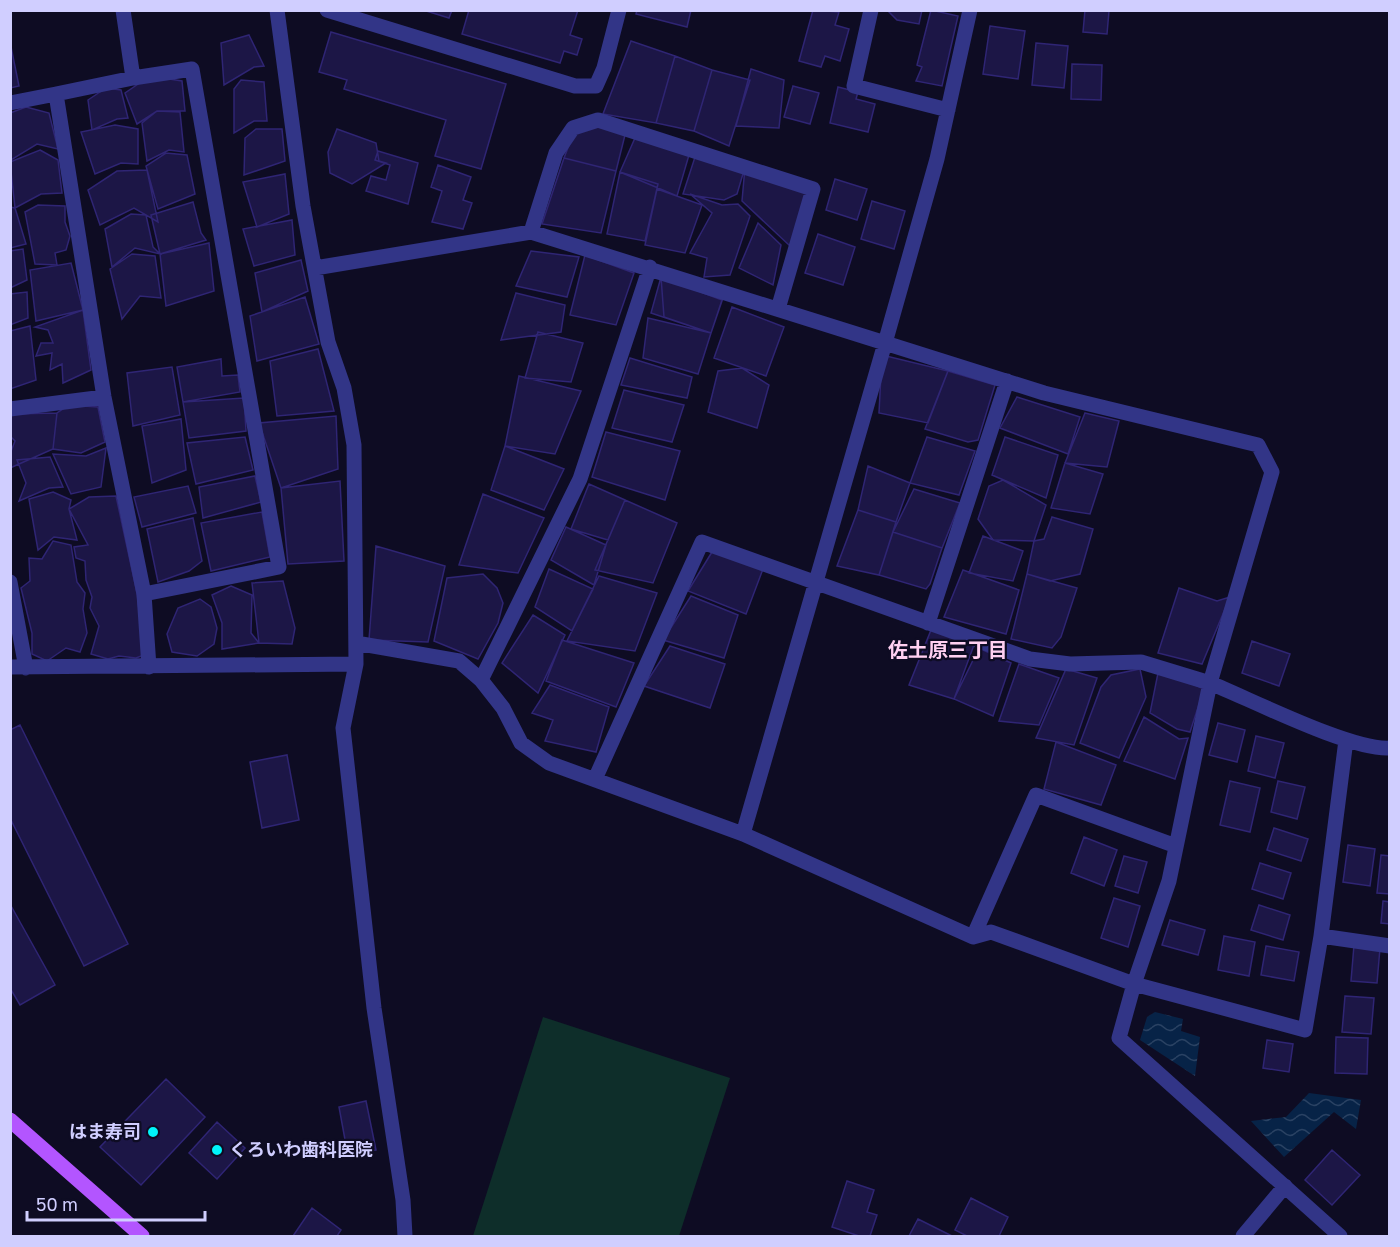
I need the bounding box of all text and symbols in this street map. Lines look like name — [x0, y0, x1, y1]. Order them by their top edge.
district label: 佐土原三丁目 — [888, 637, 1008, 661]
place label: はま寿司 — [69, 1120, 141, 1142]
marker: はま寿司 — [146, 1125, 160, 1139]
place label: くろいわ歯科医院 — [229, 1138, 373, 1160]
marker: くろいわ歯科医院 — [210, 1143, 224, 1157]
scale bar — [27, 1184, 206, 1222]
text: 50 m — [36, 1193, 78, 1215]

